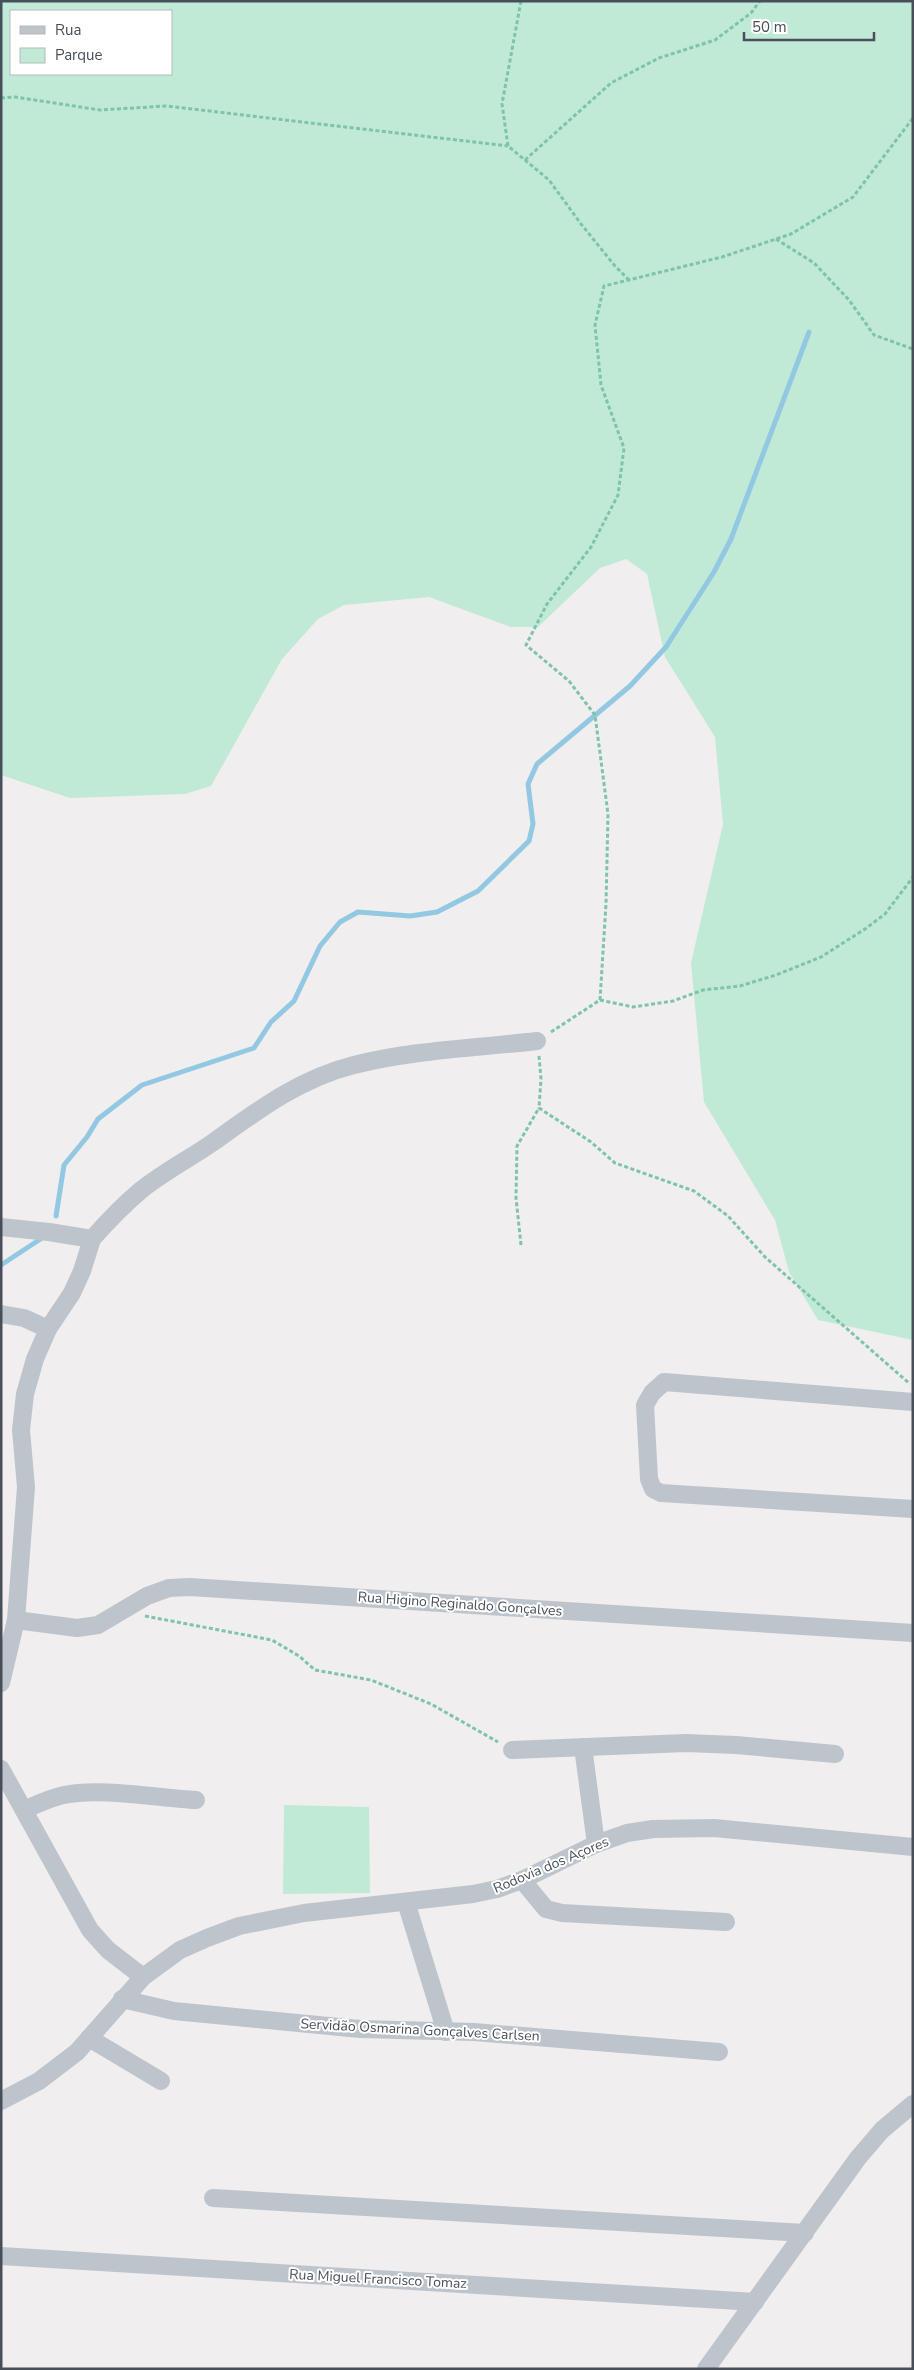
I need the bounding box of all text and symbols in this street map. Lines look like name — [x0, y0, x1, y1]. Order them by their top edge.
legend — [10, 10, 172, 75]
scale bar — [744, 10, 874, 42]
text: 50 m — [752, 17, 787, 37]
text: Rua — [55, 20, 81, 40]
text: Parque — [55, 45, 103, 65]
street label: Rua Higino Reginaldo Gonçalves — [357, 1587, 563, 1621]
street label: Rodovia dos Açores — [490, 1832, 612, 1898]
street label: Servidão Osmarina Gonçalves Carlsen — [300, 2014, 540, 2046]
street label: Rua Miguel Francisco Tomaz — [289, 2265, 468, 2293]

